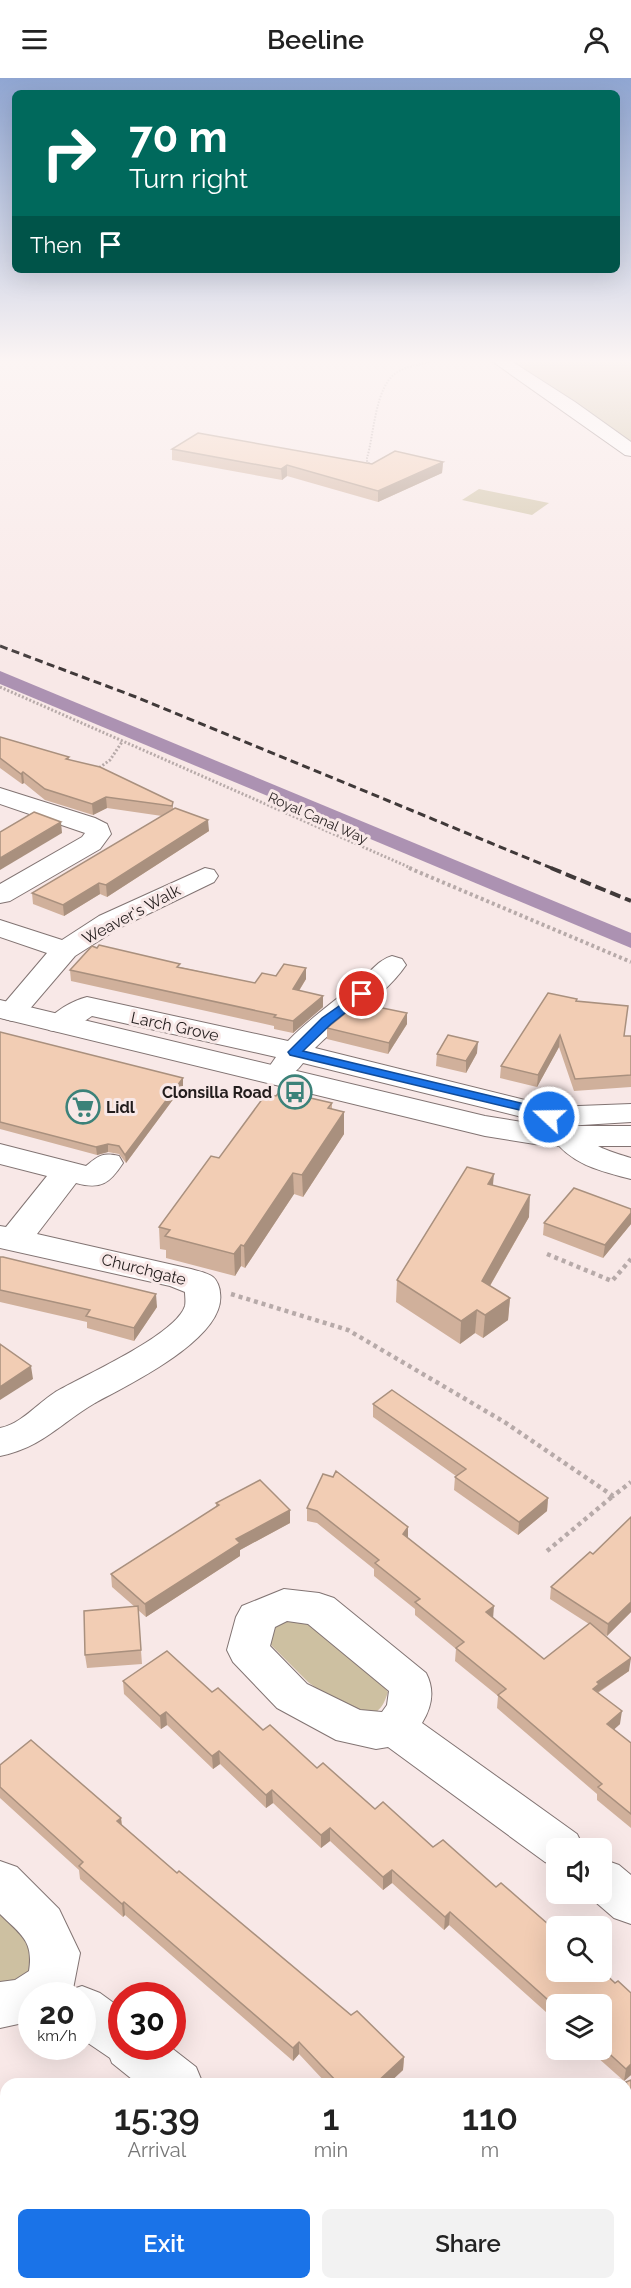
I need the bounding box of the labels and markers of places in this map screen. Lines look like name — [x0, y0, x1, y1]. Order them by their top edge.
pin — [336, 968, 387, 1019]
bus stop icon: Clonsilla Road — [277, 1074, 313, 1110]
place label: Clonsilla Road — [162, 1083, 272, 1102]
supermarket icon: Lidl — [65, 1089, 101, 1125]
place label: Lidl — [106, 1098, 136, 1117]

